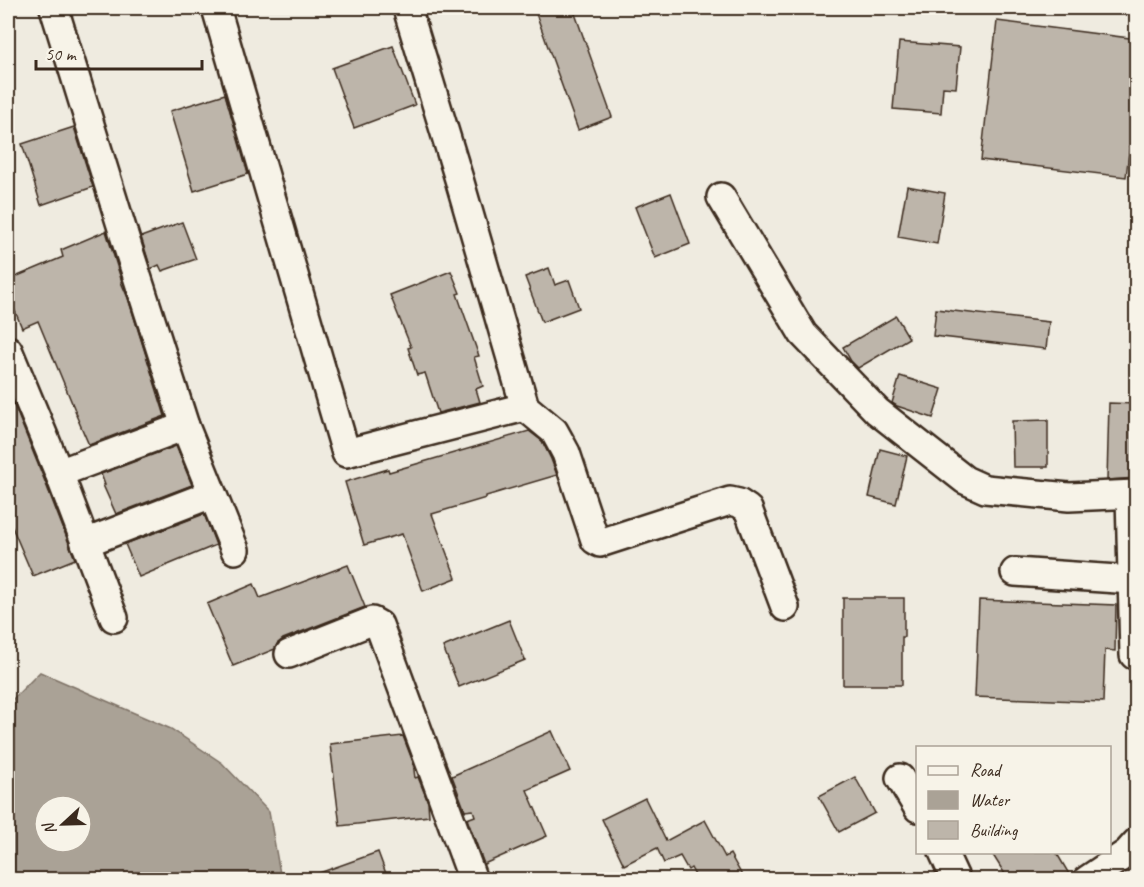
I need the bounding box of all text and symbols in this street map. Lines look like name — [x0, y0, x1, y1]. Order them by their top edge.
scale bar — [36, 33, 202, 71]
text: 50 m — [45, 43, 78, 65]
legend — [916, 746, 1111, 854]
text: Road — [970, 759, 1003, 781]
text: Water — [970, 789, 1011, 811]
north arrow — [33, 794, 93, 854]
text: N — [38, 818, 61, 838]
text: Building — [970, 819, 1019, 841]

